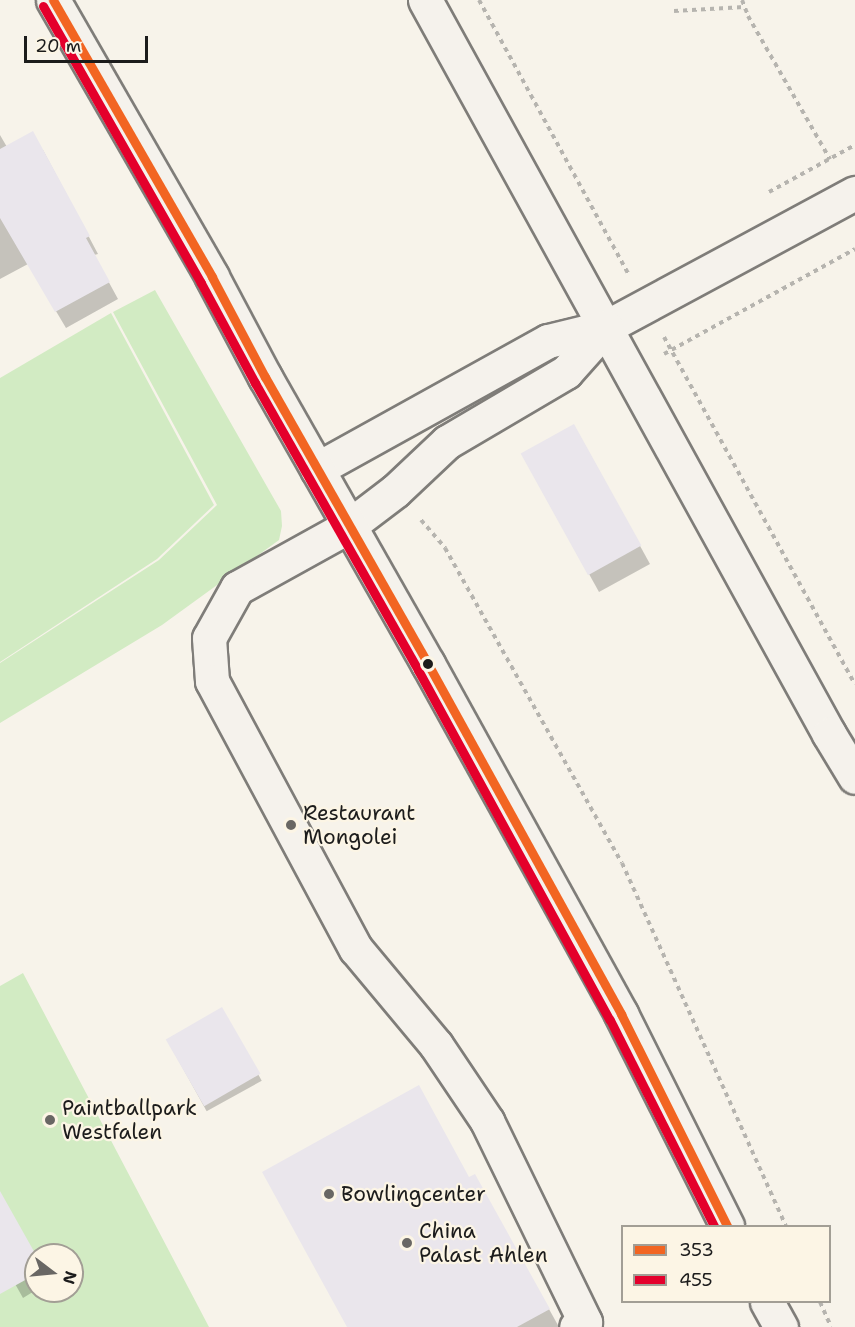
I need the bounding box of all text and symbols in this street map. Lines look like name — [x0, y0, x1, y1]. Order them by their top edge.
scale bar — [27, 24, 152, 62]
text: 20 m — [35, 34, 81, 58]
unlabelled marker — [422, 658, 434, 670]
place label: Restaurant Mongolei — [303, 800, 415, 850]
marker: Restaurant Mongolei — [284, 818, 298, 832]
place label: Paintballpark Westfalen — [62, 1095, 197, 1145]
marker: Paintballpark Westfalen — [43, 1113, 57, 1127]
place label: Bowlingcenter — [341, 1181, 486, 1207]
marker: Bowlingcenter — [322, 1187, 336, 1201]
place label: China Palast Ahlen — [419, 1218, 548, 1268]
legend — [621, 1225, 831, 1303]
marker: China Palast Ahlen — [400, 1236, 414, 1250]
text: 353 — [679, 1238, 714, 1262]
north arrow — [24, 1243, 84, 1303]
text: 455 — [679, 1268, 713, 1292]
text: N — [58, 1269, 82, 1287]

